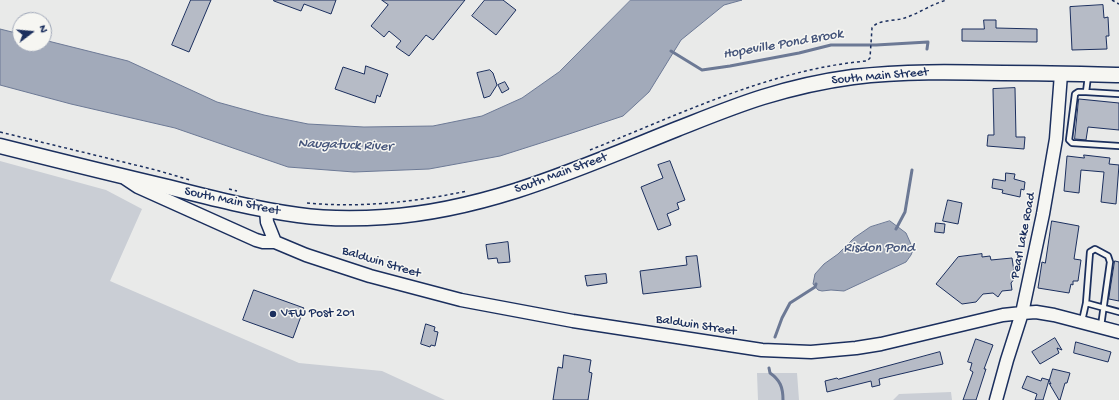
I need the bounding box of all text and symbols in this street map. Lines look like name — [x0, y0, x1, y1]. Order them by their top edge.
north arrow — [12, 12, 52, 52]
text: N — [36, 24, 49, 34]
water label: Hopeville Pond Brook — [722, 26, 844, 64]
street label: South Main Street — [831, 65, 929, 89]
water label: Naugatuck River — [297, 136, 393, 156]
street label: South Main Street — [513, 150, 609, 198]
street label: South Main Street — [183, 184, 281, 220]
street label: Pearl Lake Road — [1008, 192, 1040, 280]
water label: Risdon Pond — [844, 241, 914, 257]
street label: Baldwin Street — [340, 244, 422, 282]
place label: VFW Post 201 — [281, 306, 355, 322]
marker: VFW Post 201 — [268, 309, 278, 319]
street label: Baldwin Street — [655, 312, 737, 340]

